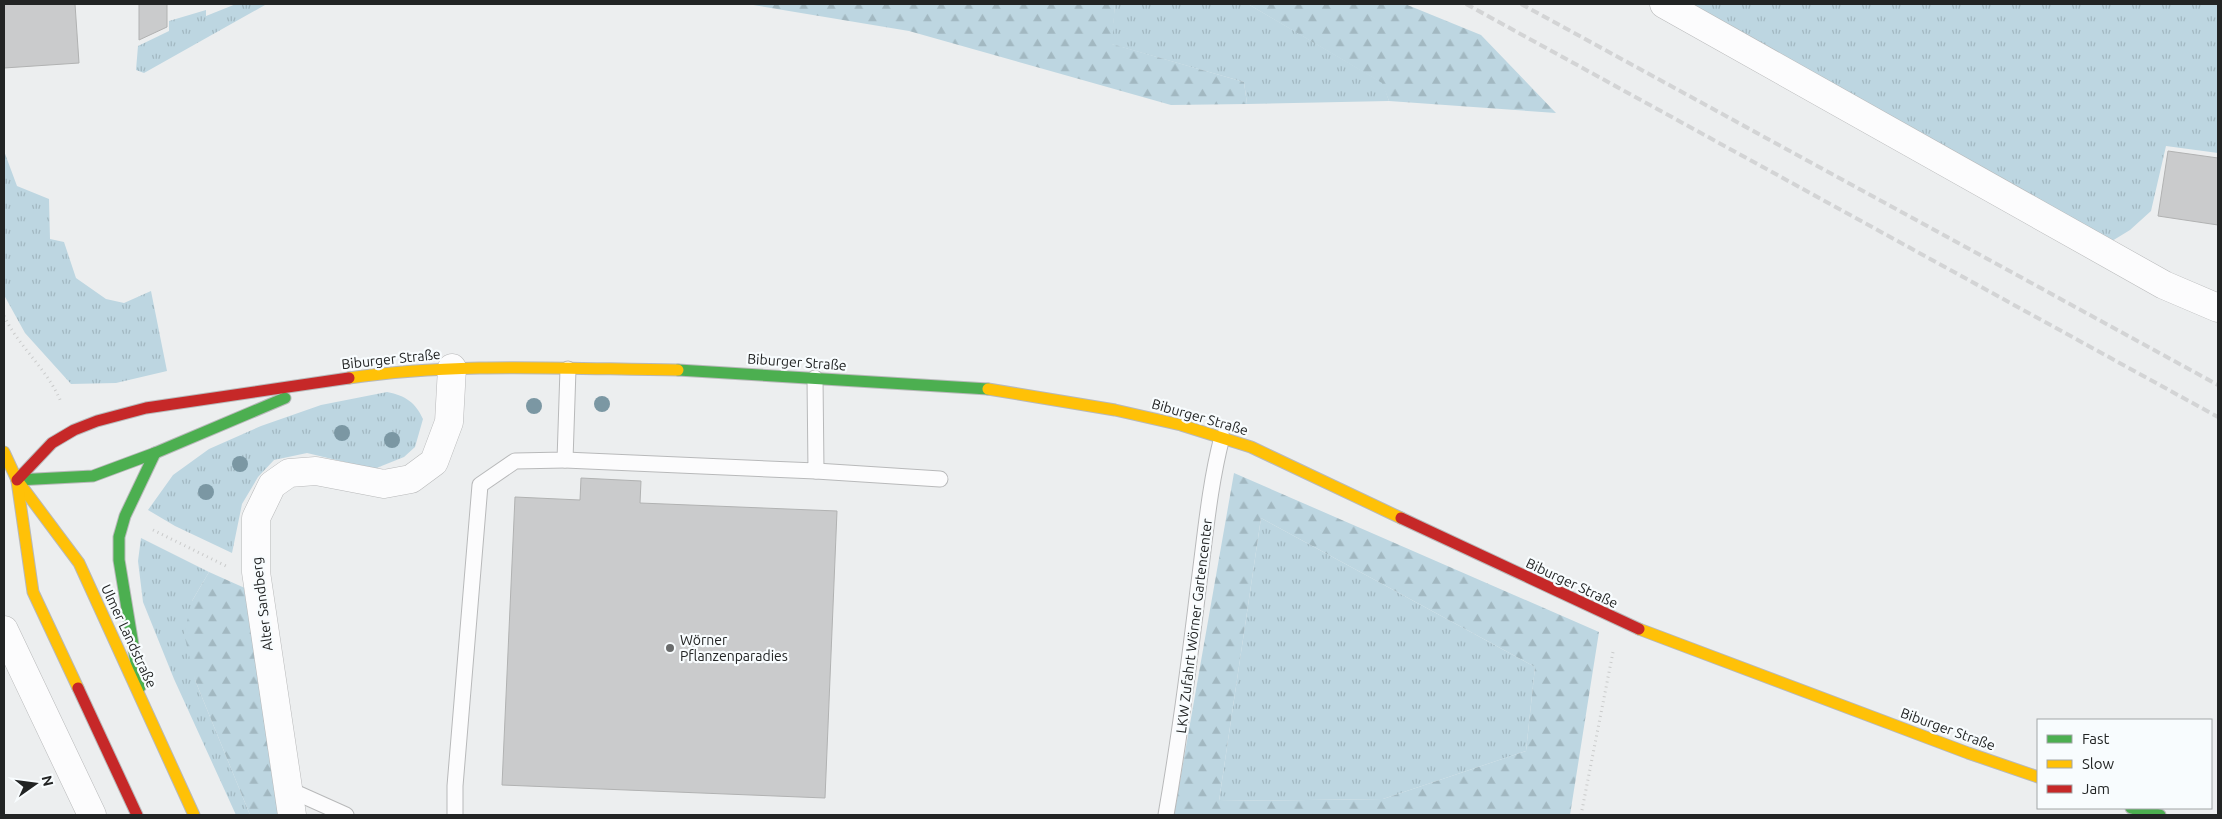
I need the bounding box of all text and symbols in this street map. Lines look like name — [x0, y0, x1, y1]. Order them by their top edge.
street label: Biburger Straße — [341, 346, 441, 372]
street label: Biburger Straße — [747, 351, 847, 373]
street label: Biburger Straße — [1150, 396, 1250, 438]
street label: LKW Zufahrt Wörner Gartencenter — [1173, 517, 1215, 734]
street label: Biburger Straße — [1524, 555, 1620, 611]
street label: Alter Sandberg — [248, 556, 276, 652]
street label: Ulmer Landstraße — [98, 582, 160, 690]
place label: Wörner Pflanzenparadies — [680, 632, 788, 664]
marker: Wörner Pflanzenparadies — [664, 642, 676, 654]
street label: Biburger Straße — [1898, 704, 1998, 754]
legend — [2037, 719, 2212, 809]
text: Fast — [2082, 730, 2110, 747]
text: Slow — [2082, 755, 2115, 772]
north arrow — [10, 759, 60, 809]
text: N — [39, 774, 57, 788]
text: Jam — [2082, 780, 2110, 797]

